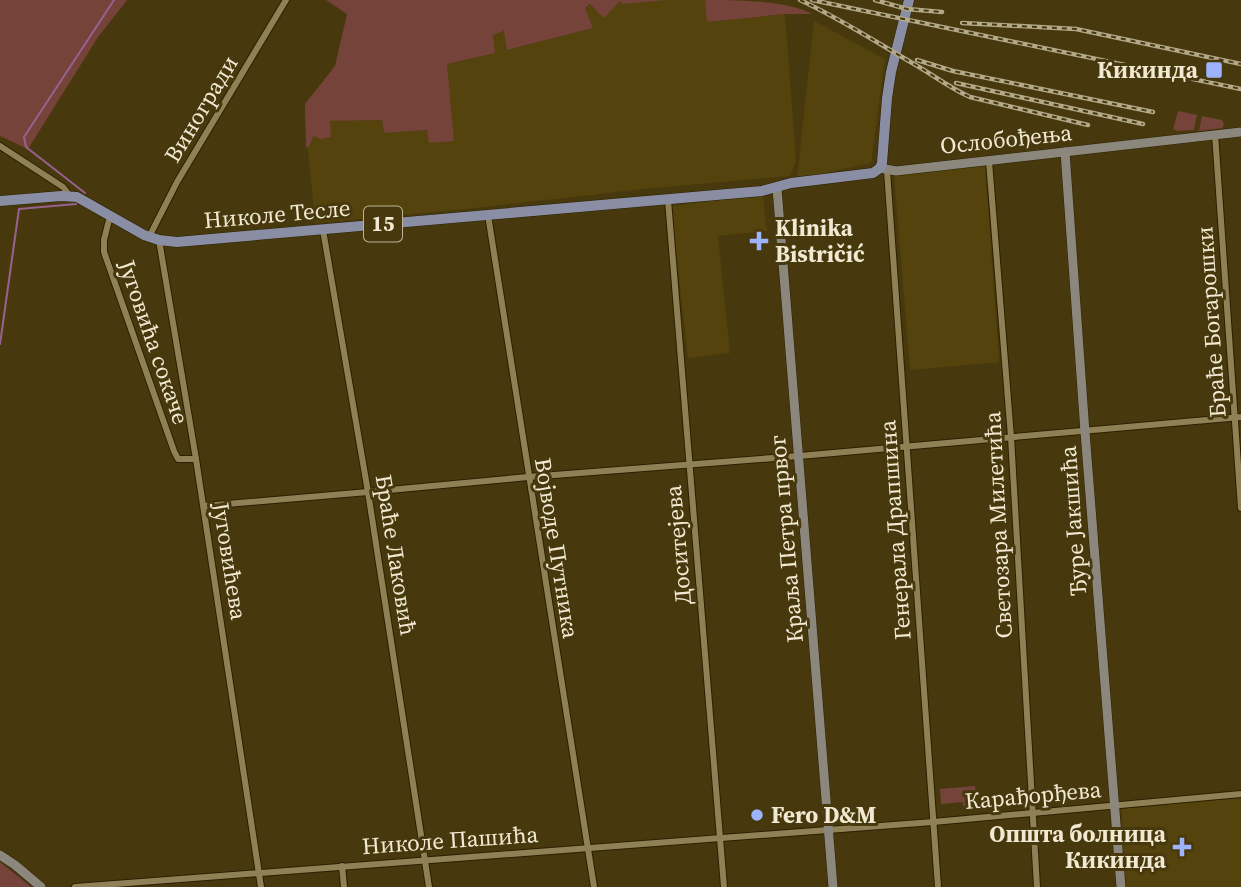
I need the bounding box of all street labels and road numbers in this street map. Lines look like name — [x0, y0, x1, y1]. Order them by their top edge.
street label: Виногради — [157, 50, 245, 168]
street label: Ослобођења — [939, 116, 1074, 162]
street label: Николе Тесле — [202, 192, 352, 236]
road number: 15 — [364, 206, 402, 242]
street label: Браће Богарошки — [1188, 225, 1234, 419]
street label: Југовића сокаче — [111, 255, 197, 428]
street label: Светозара Милетића — [976, 410, 1020, 639]
street label: Генерала Драпшина — [871, 419, 919, 641]
street label: Краља Петра првог — [761, 434, 811, 644]
street label: Ђуре Јакшића — [1052, 445, 1094, 597]
street label: Војводе Путника — [527, 456, 587, 641]
street label: Браће Лаковић — [367, 472, 425, 638]
street label: Доситејева — [657, 484, 699, 606]
street label: Југовићева — [205, 499, 255, 622]
street label: Карађорђева — [963, 773, 1103, 817]
street label: Николе Пашића — [361, 818, 539, 862]

